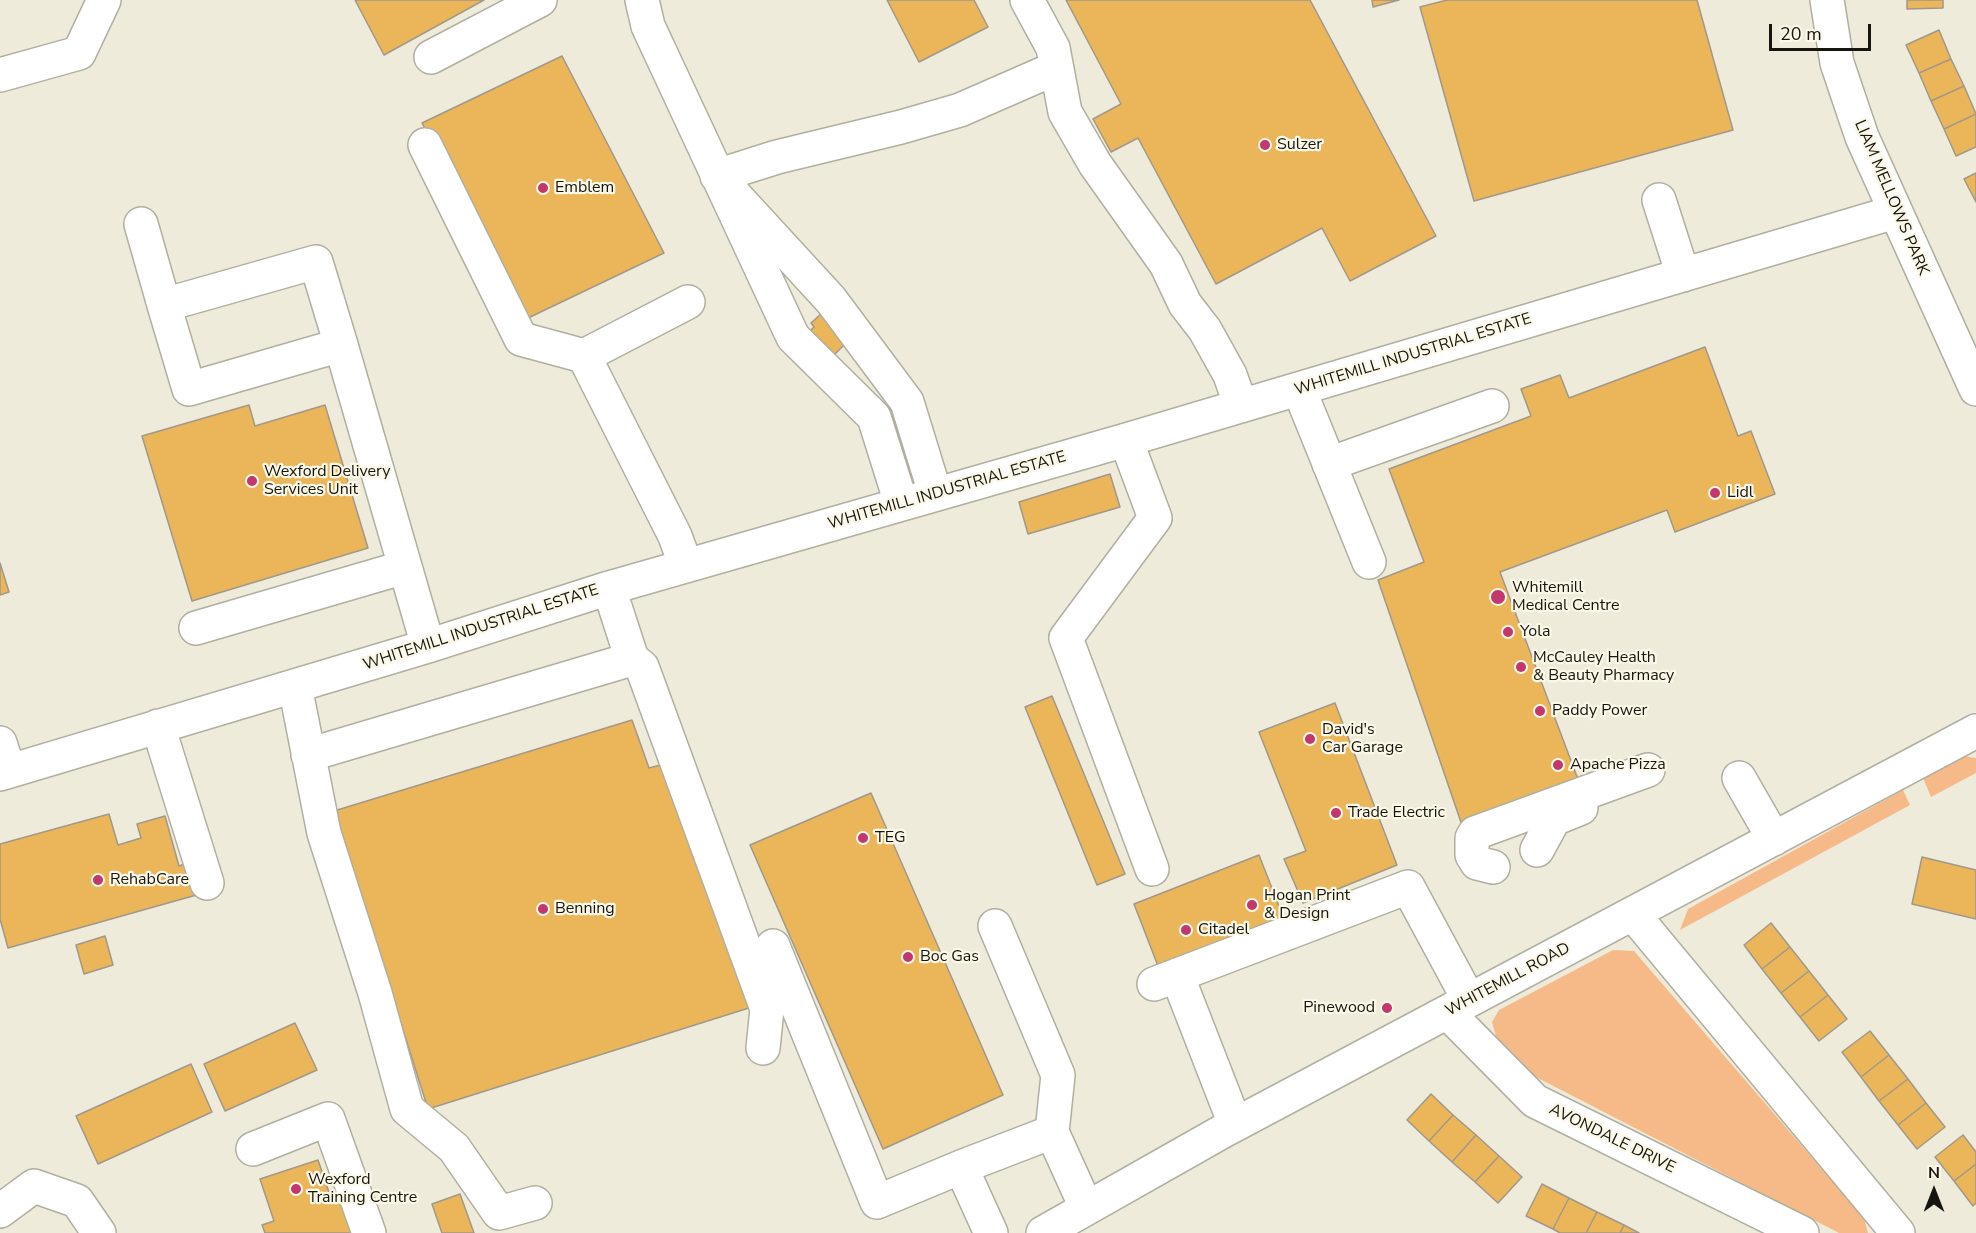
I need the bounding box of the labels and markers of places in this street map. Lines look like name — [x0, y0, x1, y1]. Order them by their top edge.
place label: Sulzer — [1277, 135, 1322, 155]
marker: Sulzer — [1258, 138, 1272, 152]
place label: Emblem — [555, 178, 614, 198]
marker: Emblem — [536, 181, 550, 195]
place label: Wexford Delivery Services Unit — [264, 462, 390, 500]
marker: Wexford Delivery Services Unit — [245, 474, 259, 488]
place label: Lidl — [1727, 483, 1753, 503]
marker: Lidl — [1708, 486, 1722, 500]
place label: Whitemill Medical Centre — [1512, 578, 1619, 616]
marker: Whitemill Medical Centre — [1489, 588, 1507, 606]
place label: Yola — [1520, 622, 1550, 642]
marker: Yola — [1501, 625, 1515, 639]
place label: McCauley Health & Beauty Pharmacy — [1533, 648, 1674, 686]
marker: McCauley Health & Beauty Pharmacy — [1514, 660, 1528, 674]
place label: Paddy Power — [1552, 701, 1647, 721]
marker: Paddy Power — [1533, 704, 1547, 718]
place label: David's Car Garage — [1322, 720, 1403, 758]
marker: David's Car Garage — [1303, 732, 1317, 746]
place label: Apache Pizza — [1570, 755, 1666, 775]
marker: Apache Pizza — [1551, 758, 1565, 772]
place label: Trade Electric — [1348, 803, 1445, 823]
marker: Trade Electric — [1329, 806, 1343, 820]
place label: TEG — [875, 828, 906, 848]
marker: TEG — [856, 831, 870, 845]
place label: RehabCare — [110, 870, 189, 890]
marker: RehabCare — [91, 873, 105, 887]
place label: Hogan Print & Design — [1264, 886, 1350, 924]
marker: Hogan Print & Design — [1245, 898, 1259, 912]
place label: Benning — [555, 899, 615, 919]
marker: Benning — [536, 902, 550, 916]
place label: Citadel — [1198, 920, 1249, 940]
marker: Citadel — [1179, 923, 1193, 937]
place label: Boc Gas — [920, 947, 979, 967]
marker: Boc Gas — [901, 950, 915, 964]
place label: Pinewood — [1303, 998, 1375, 1018]
marker: Pinewood — [1380, 1001, 1394, 1015]
place label: Wexford Training Centre — [308, 1170, 417, 1208]
marker: Wexford Training Centre — [289, 1182, 303, 1196]

